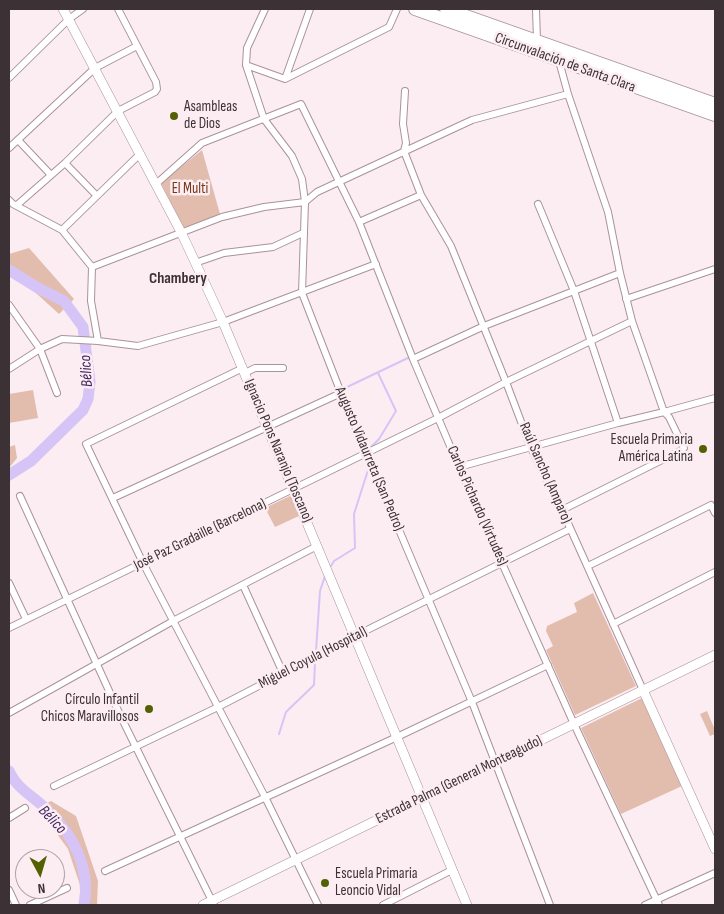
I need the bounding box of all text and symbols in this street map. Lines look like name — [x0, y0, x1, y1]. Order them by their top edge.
street label: Circunvalación de Santa Clara — [492, 29, 638, 97]
place label: Asambleas de Dios — [184, 98, 237, 133]
marker: Asambleas de Dios — [168, 110, 180, 122]
park label: El Multi — [172, 180, 208, 198]
district label: Chambery — [149, 269, 207, 289]
water label: Bélico — [76, 354, 98, 388]
street label: Ignacio Pons Naranjo (Toscano) — [240, 377, 316, 525]
street label: Augusto Vidaurreta (San Pedro) — [331, 384, 407, 534]
street label: Raúl Sancho (Amparo) — [515, 420, 575, 526]
place label: Escuela Primaria América Latina — [610, 431, 693, 466]
street label: Carlos Pichardo (Virtudes) — [443, 443, 511, 569]
marker: Escuela Primaria América Latina — [697, 443, 709, 455]
street label: José Paz Gradaille (Barcelona) — [131, 495, 269, 575]
street label: Miguel Coyula (Hospital) — [256, 623, 370, 693]
place label: Círculo Infantil Chicos Maravillosos — [41, 691, 139, 726]
marker: Círculo Infantil Chicos Maravillosos — [143, 703, 155, 715]
street label: Estrada Palma (General Monteagudo) — [373, 732, 545, 828]
water label: Bélico — [34, 802, 70, 838]
north arrow — [15, 849, 65, 899]
place label: Escuela Primaria Leoncio Vidal — [335, 865, 418, 900]
marker: Escuela Primaria Leoncio Vidal — [319, 877, 331, 889]
text: N — [37, 880, 46, 897]

